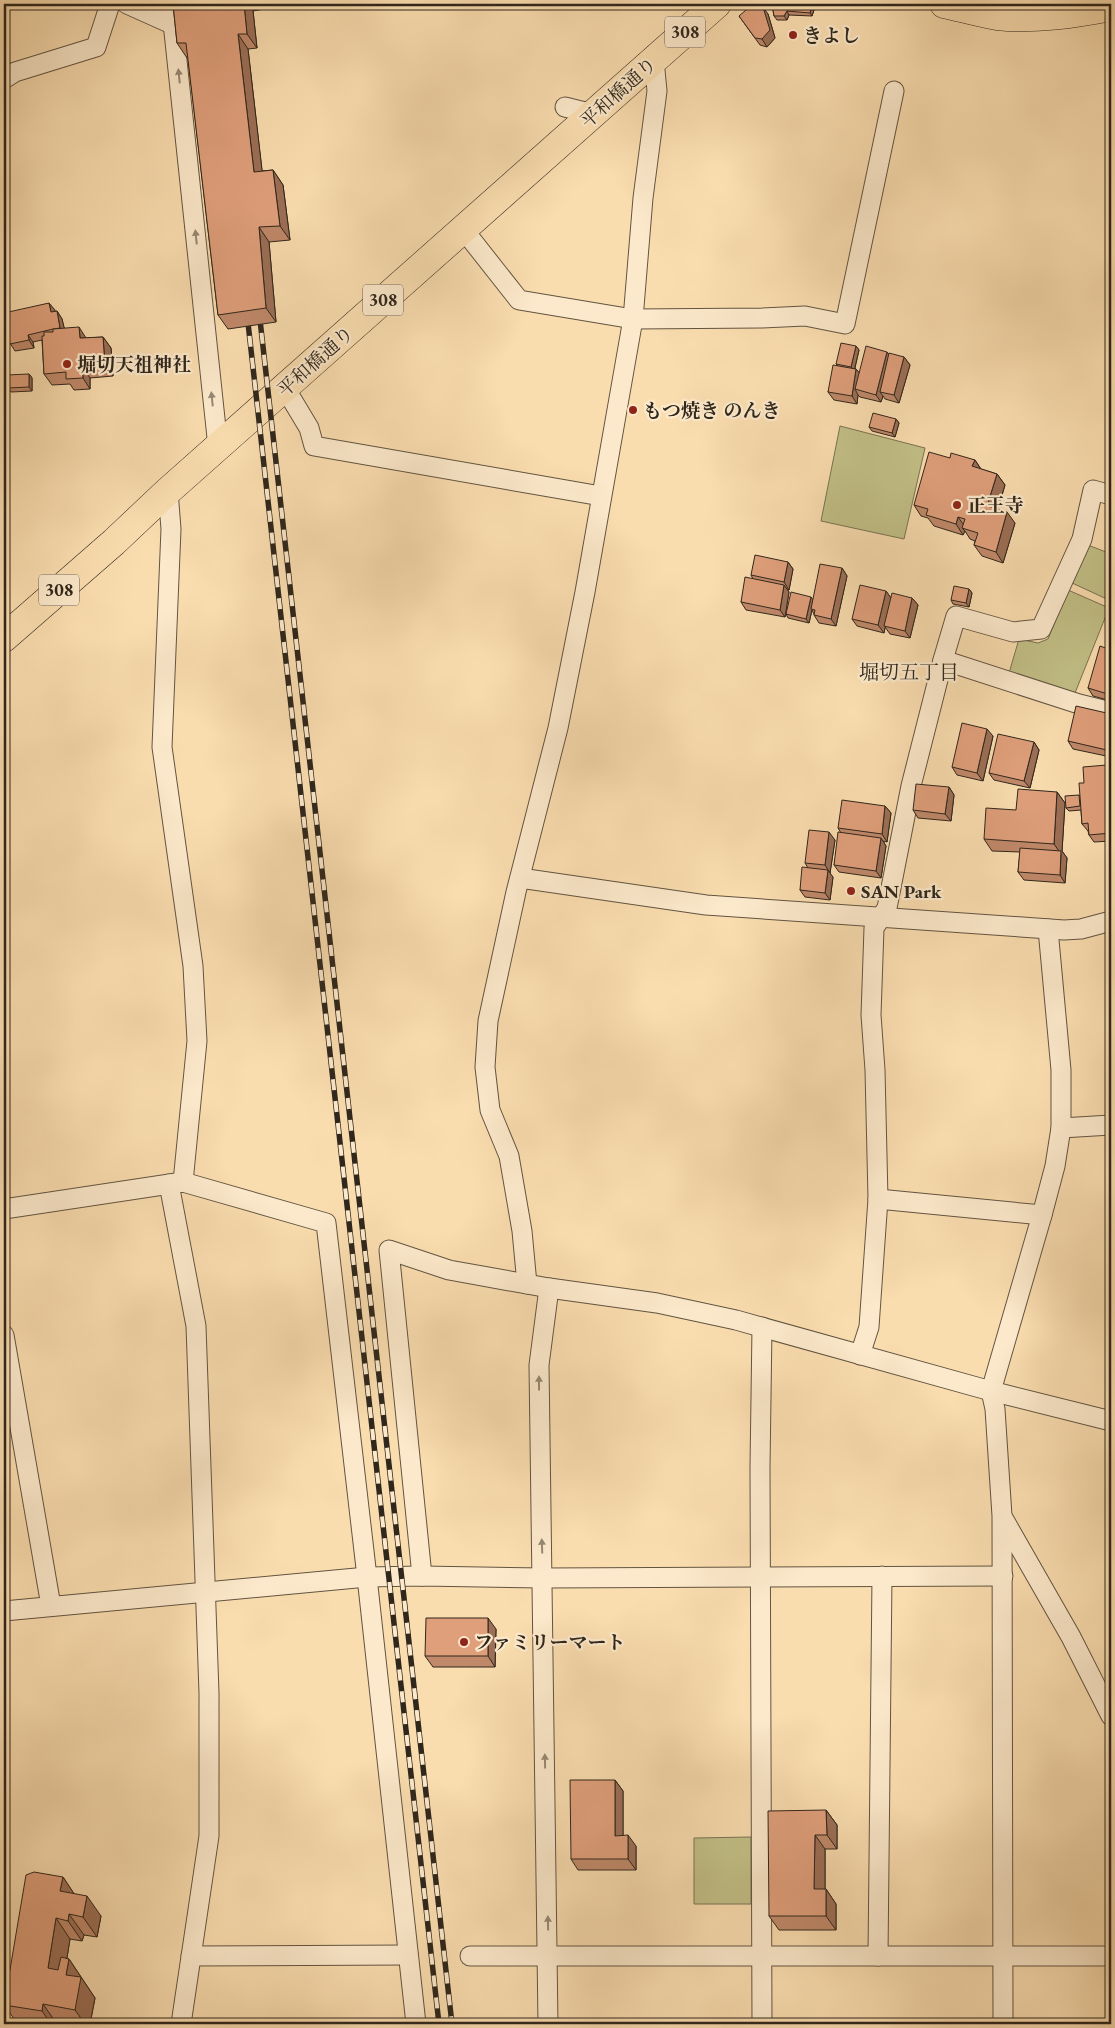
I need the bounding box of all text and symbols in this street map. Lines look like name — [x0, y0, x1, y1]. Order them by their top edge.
road number: 308 — [665, 16, 705, 48]
place label: きよし — [803, 23, 860, 48]
marker: きよし — [787, 29, 799, 41]
street label: 平和橋通り — [575, 51, 662, 133]
one-way arrow — [175, 67, 183, 83]
one-way arrow — [191, 229, 199, 245]
road number: 308 — [363, 284, 403, 316]
street label: 平和橋通り — [272, 320, 359, 402]
place label: 堀切天祖神社 — [77, 352, 191, 377]
marker: 堀切天祖神社 — [61, 358, 73, 370]
one-way arrow — [208, 391, 216, 407]
place label: もつ焼き のんき — [643, 398, 781, 423]
marker: もつ焼き のんき — [627, 404, 639, 416]
place label: 正王寺 — [967, 493, 1024, 518]
marker: 正王寺 — [951, 499, 963, 511]
road number: 308 — [39, 574, 79, 606]
district label: 堀切五丁目 — [859, 659, 959, 685]
place label: SAN Park — [861, 879, 942, 904]
marker: SAN Park — [845, 885, 857, 897]
one-way arrow — [535, 1375, 543, 1391]
one-way arrow — [538, 1537, 546, 1553]
place label: ファミリーマート — [474, 1630, 626, 1655]
marker: ファミリーマート — [458, 1636, 470, 1648]
one-way arrow — [541, 1752, 549, 1768]
one-way arrow — [543, 1915, 551, 1931]

